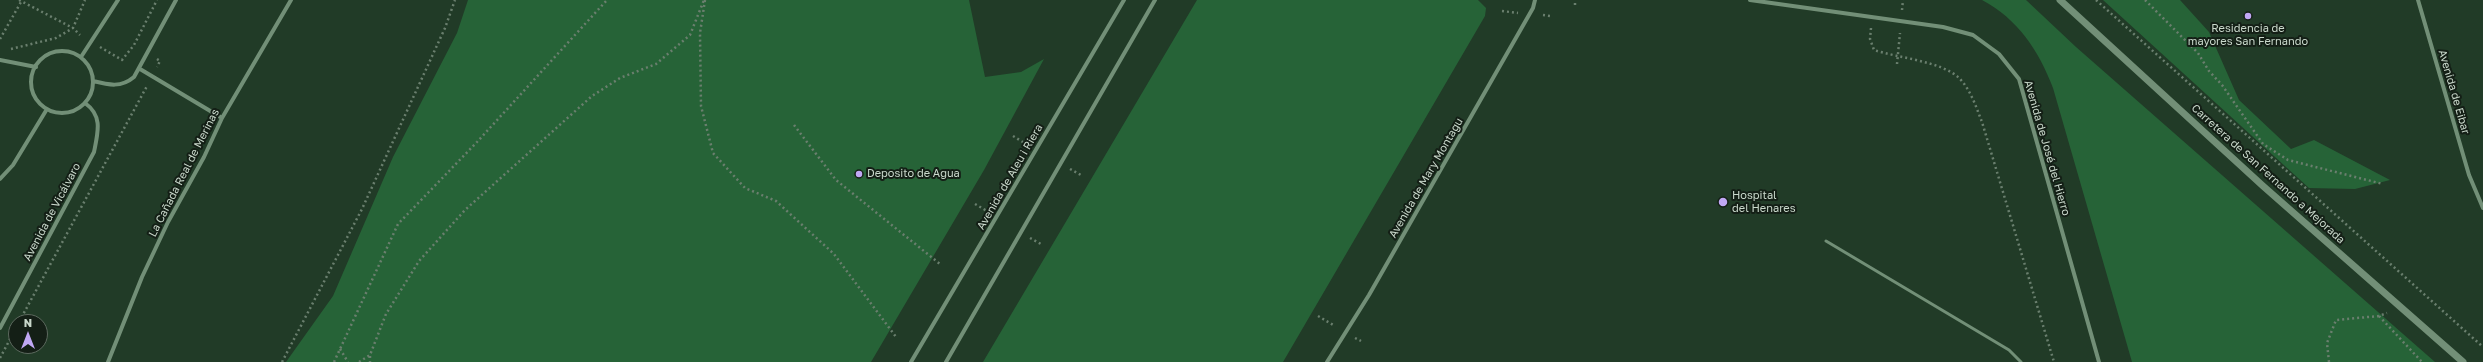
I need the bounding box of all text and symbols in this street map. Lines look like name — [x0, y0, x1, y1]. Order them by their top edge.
marker: Residencia de mayores San Fernando — [2243, 11, 2253, 21]
place label: Residencia de mayores San Fernando — [2188, 22, 2308, 48]
street label: Avenida de Eibar — [2436, 48, 2472, 136]
street label: Avenida de José del Hierro — [2021, 79, 2073, 217]
street label: Carretera de San Fernando a Mejorada — [2189, 102, 2347, 246]
street label: La Cañada Real de Merinas — [146, 107, 222, 239]
street label: Avenida de Mary Montagu — [1386, 116, 1466, 240]
street label: Avenida de Aleu i Riera — [974, 122, 1046, 232]
street label: Avenida de Vicálvaro — [21, 161, 83, 263]
place label: Deposito de Agua — [867, 167, 960, 181]
marker: Deposito de Agua — [854, 169, 864, 179]
place label: Hospital del Henares — [1732, 189, 1796, 215]
marker: Hospital del Henares — [1717, 196, 1729, 208]
north arrow — [8, 314, 48, 354]
text: N — [24, 316, 32, 329]

